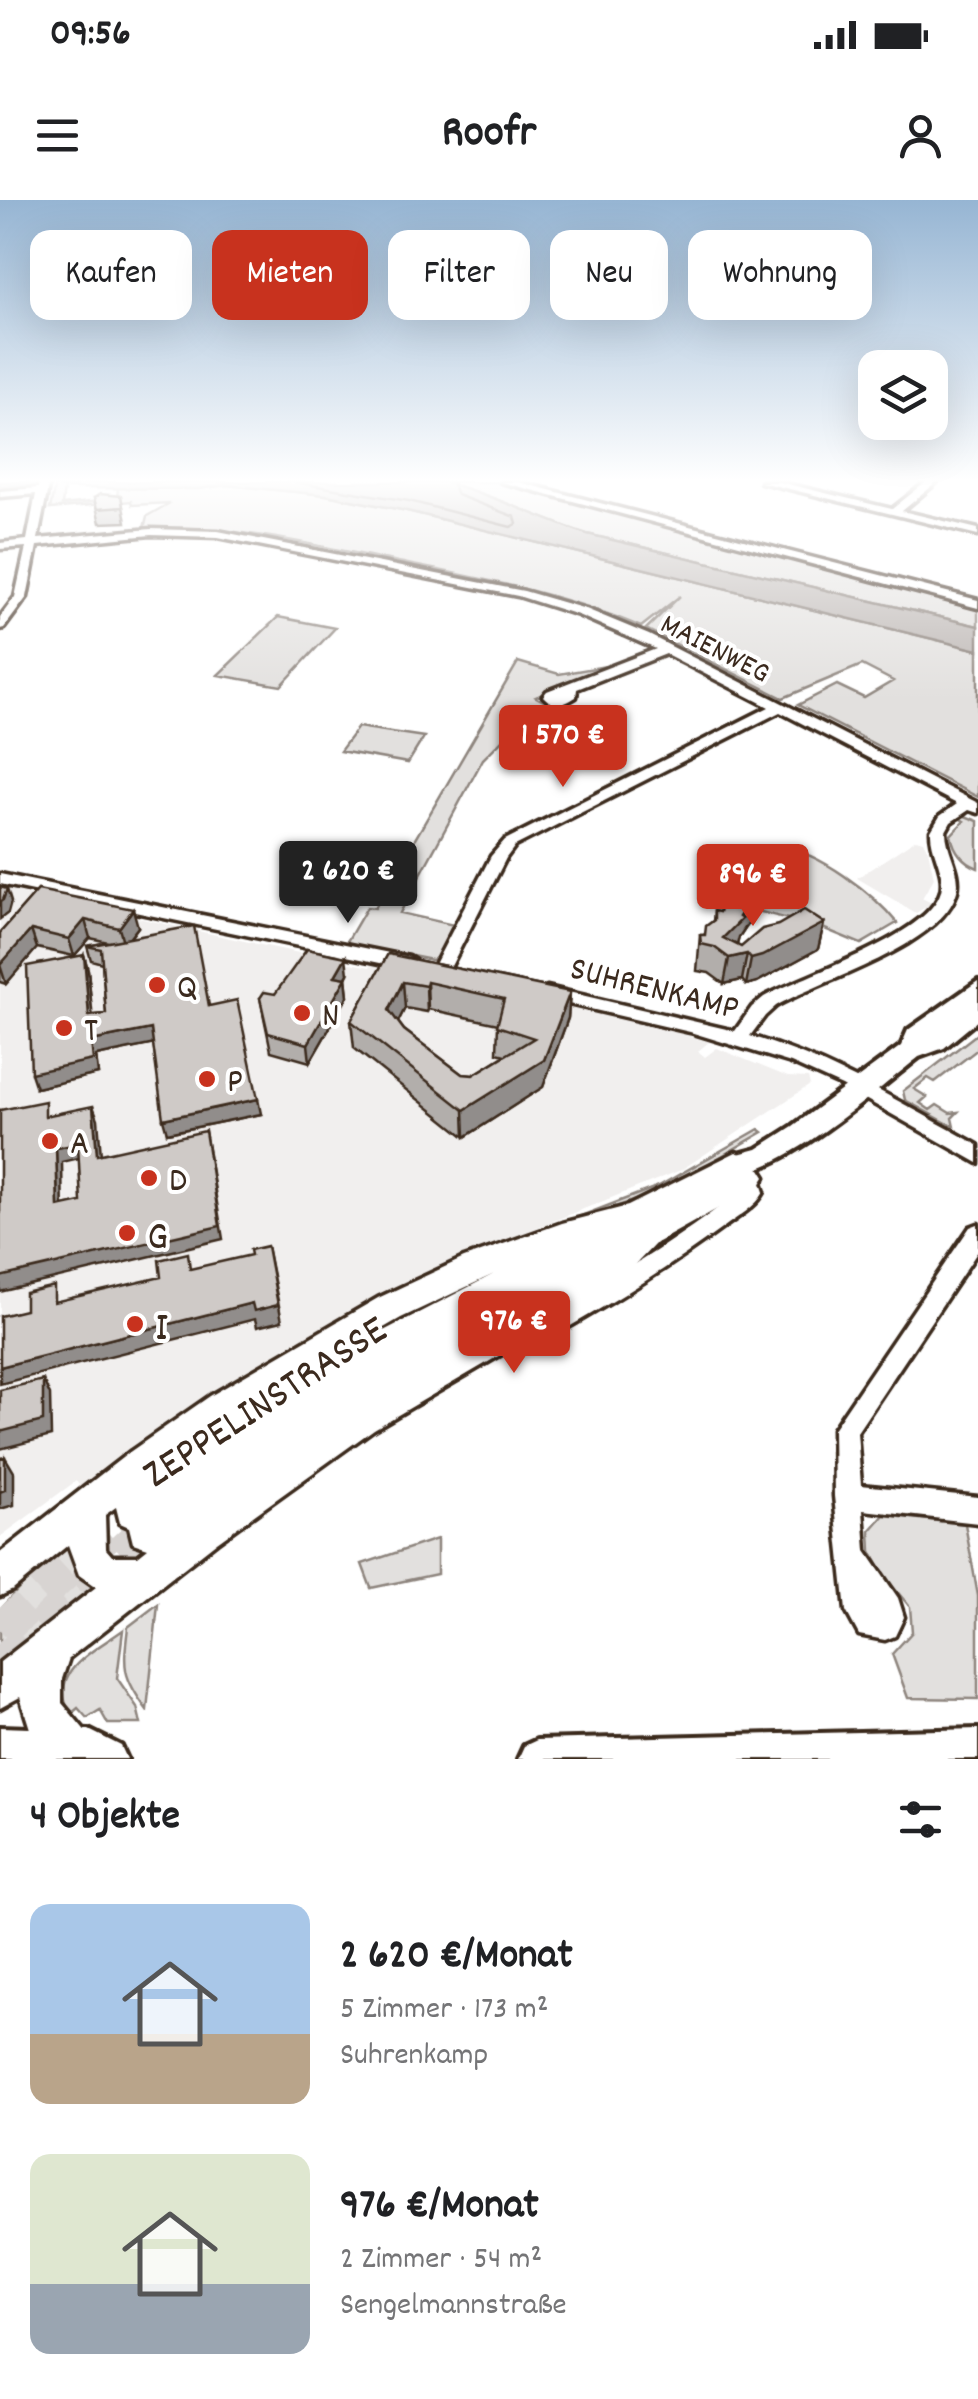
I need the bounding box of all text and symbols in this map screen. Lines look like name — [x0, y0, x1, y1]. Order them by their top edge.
text: 09:56 — [50, 8, 131, 63]
text: Roofr — [442, 103, 536, 167]
icon: menu — [30, 108, 85, 163]
icon: person — [893, 108, 948, 163]
chip: Kaufen — [30, 230, 192, 320]
chip: Mieten — [212, 230, 368, 320]
chip: Filter — [388, 230, 530, 320]
chip: Neu — [550, 230, 668, 320]
chip: Wohnung — [688, 230, 872, 320]
map controls — [858, 350, 948, 440]
button: layers — [858, 350, 948, 440]
street label: MAIENWEG — [652, 605, 776, 697]
pin: 1 570 € — [471, 705, 655, 790]
text: 1 570 € — [521, 714, 605, 760]
pin: 2 620 € — [256, 841, 440, 926]
pin: 896 € — [683, 844, 823, 929]
text: 2 620 € — [301, 850, 395, 896]
text: 896 € — [719, 853, 787, 899]
street label: SUHRENKAMP — [564, 946, 743, 1036]
place label: Q — [177, 965, 197, 1015]
marker: Q — [146, 974, 168, 996]
place label: N — [322, 993, 339, 1043]
marker: N — [291, 1002, 313, 1024]
place label: T — [84, 1008, 98, 1058]
marker: T — [53, 1017, 75, 1039]
place label: P — [227, 1059, 243, 1109]
marker: P — [196, 1068, 218, 1090]
place label: A — [70, 1121, 89, 1171]
marker: A — [39, 1130, 61, 1152]
place label: D — [169, 1158, 187, 1208]
marker: D — [138, 1167, 160, 1189]
place label: G — [147, 1210, 168, 1270]
marker: G — [116, 1222, 138, 1244]
pin: 976 € — [444, 1291, 584, 1376]
text: 976 € — [480, 1300, 548, 1346]
place label: I — [155, 1301, 168, 1361]
street label: ZEPPELINSTRASSE — [133, 1303, 401, 1506]
marker: I — [124, 1313, 146, 1335]
text: 4 Objekte — [30, 1789, 180, 1849]
icon: filters — [893, 1792, 948, 1847]
text: 2 620 €/Monat — [340, 1928, 573, 1988]
icon: home — [110, 1944, 230, 2064]
text: 5 Zimmer · 173 m² — [340, 1988, 548, 2034]
text: Suhrenkamp — [340, 2034, 488, 2080]
text: 976 €/Monat — [340, 2178, 539, 2238]
icon: home — [110, 2194, 230, 2314]
text: 2 Zimmer · 54 m² — [340, 2238, 542, 2284]
text: Sengelmannstraße — [340, 2284, 567, 2330]

